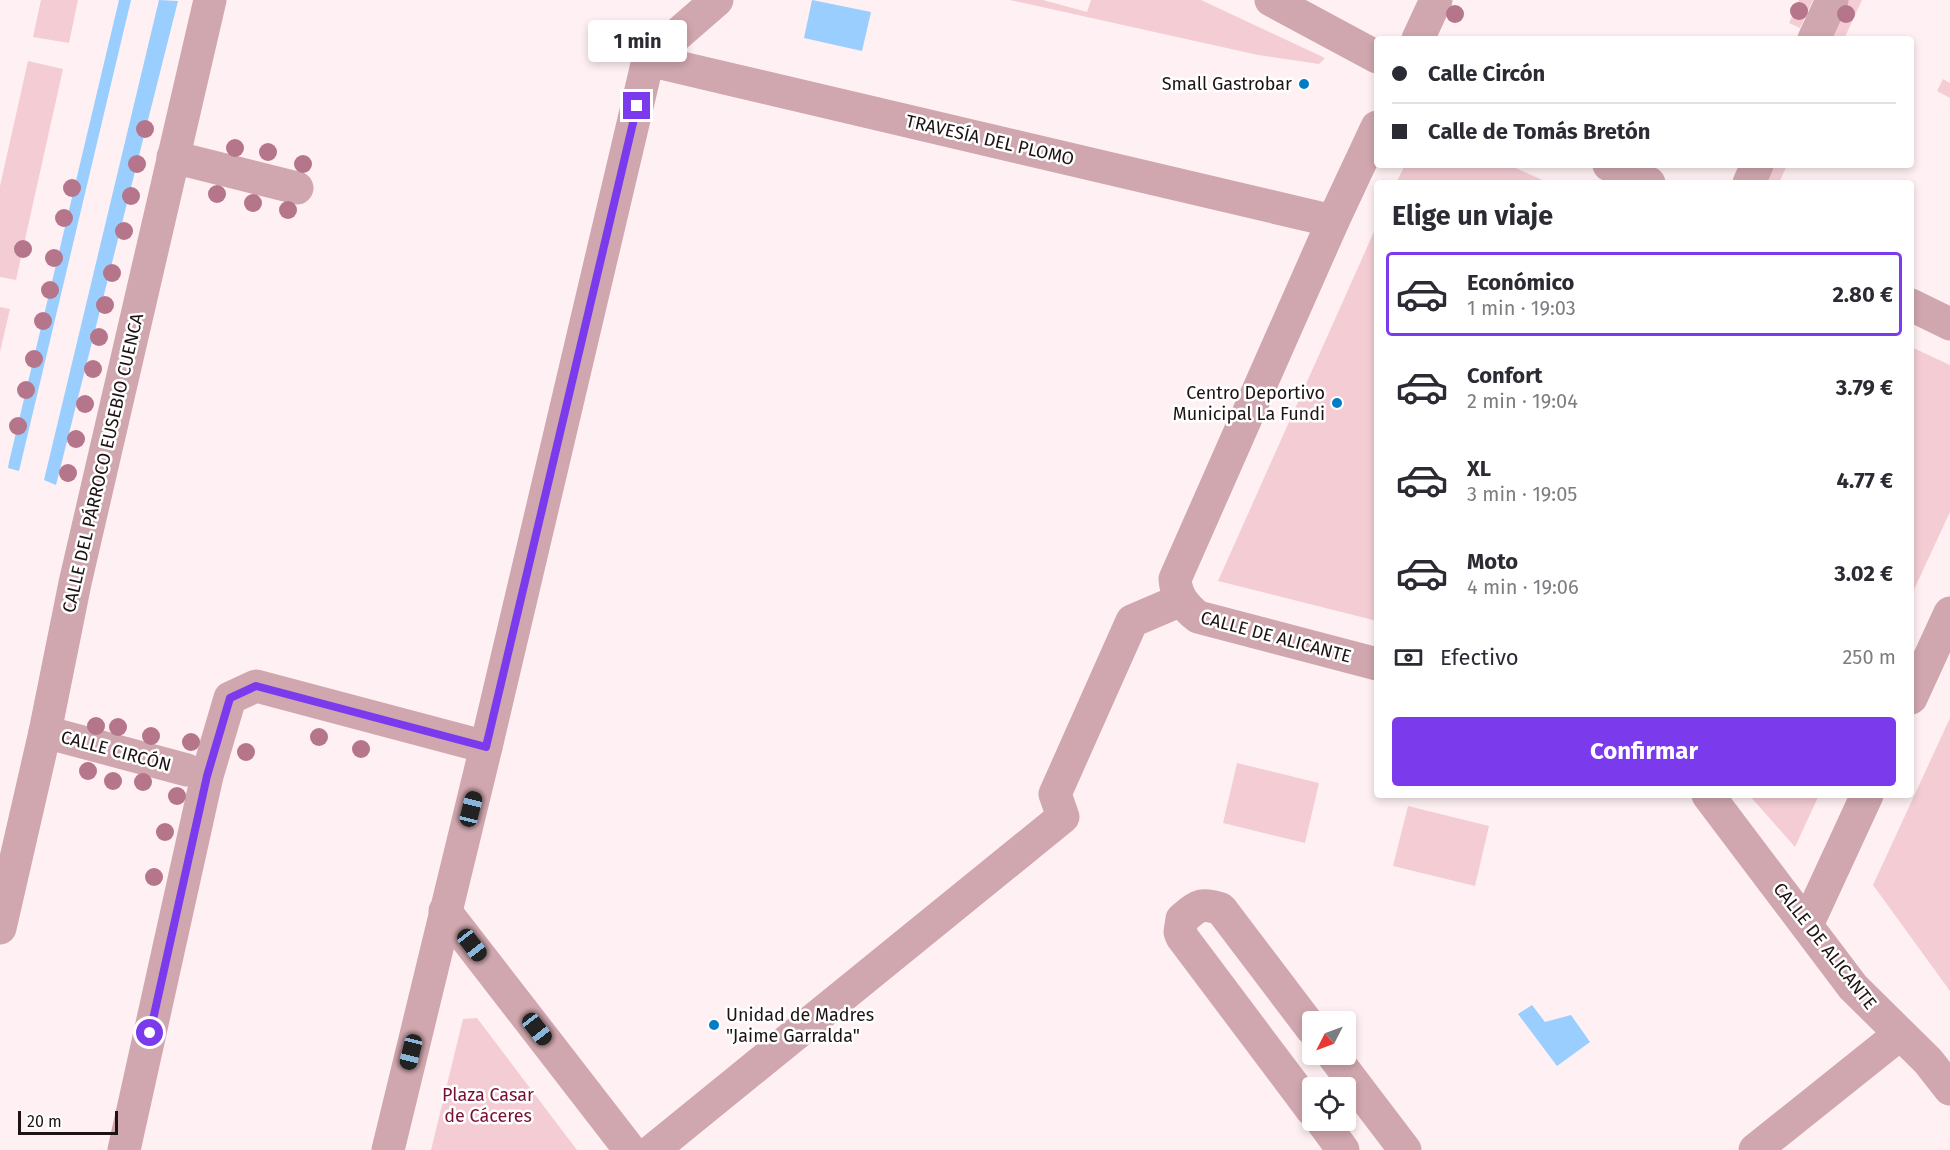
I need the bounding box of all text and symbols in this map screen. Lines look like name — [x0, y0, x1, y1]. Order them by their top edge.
callout: 1 min — [588, 19, 686, 61]
text: 1 min — [613, 29, 662, 53]
text: Calle Circón — [1428, 60, 1545, 87]
place label: Small Gastrobar — [1162, 73, 1292, 95]
marker: Small Gastrobar — [1297, 77, 1311, 91]
route end — [623, 92, 650, 119]
street label: TRAVESÍA DEL PLOMO — [904, 109, 1077, 170]
text: Calle de Tomás Bretón — [1428, 118, 1650, 145]
text: Elige un viaje — [1392, 200, 1553, 232]
icon: car — [1395, 267, 1449, 321]
text: Económico — [1467, 269, 1574, 296]
text: 2.80 € — [1832, 281, 1893, 308]
text: 1 min · 19:03 — [1467, 296, 1576, 320]
street label: CALLE DEL PÁRROCO EUSEBIO CUENCA — [57, 310, 148, 615]
icon: car — [1395, 360, 1449, 414]
text: Confort — [1467, 362, 1543, 389]
text: 3.79 € — [1836, 374, 1893, 401]
place label: Centro Deportivo Municipal La Fundi — [1173, 382, 1325, 425]
text: 2 min · 19:04 — [1467, 389, 1578, 413]
marker: Centro Deportivo Municipal La Fundi — [1330, 396, 1344, 410]
icon: car — [1395, 453, 1449, 507]
text: XL — [1467, 455, 1491, 482]
text: 4.77 € — [1836, 467, 1893, 494]
text: 3 min · 19:05 — [1467, 482, 1577, 506]
icon: car — [1395, 546, 1449, 600]
text: Moto — [1467, 548, 1518, 575]
text: 3.02 € — [1834, 560, 1893, 587]
text: 4 min · 19:06 — [1467, 575, 1579, 599]
street label: CALLE DE ALICANTE — [1198, 606, 1354, 668]
icon: cash — [1392, 641, 1425, 674]
text: Efectivo — [1440, 644, 1519, 671]
text: 250 m — [1842, 645, 1896, 669]
button: Confirmar — [1392, 717, 1896, 786]
street label: CALLE CIRCÓN — [58, 726, 174, 776]
car — [458, 789, 484, 829]
street label: CALLE DE ALICANTE — [1769, 878, 1881, 1014]
car — [454, 925, 490, 965]
place label: Unidad de Madres "Jaime Garralda" — [726, 1004, 874, 1047]
car — [519, 1009, 555, 1049]
north arrow — [1302, 1011, 1356, 1065]
map controls — [1302, 1011, 1356, 1131]
marker: Unidad de Madres "Jaime Garralda" — [707, 1018, 721, 1032]
route start — [136, 1019, 163, 1046]
car — [398, 1032, 424, 1072]
button: locate — [1302, 1077, 1356, 1131]
park label: Plaza Casar de Cáceres — [442, 1084, 534, 1127]
scale bar — [18, 1108, 118, 1136]
text: 20 m — [27, 1112, 62, 1131]

